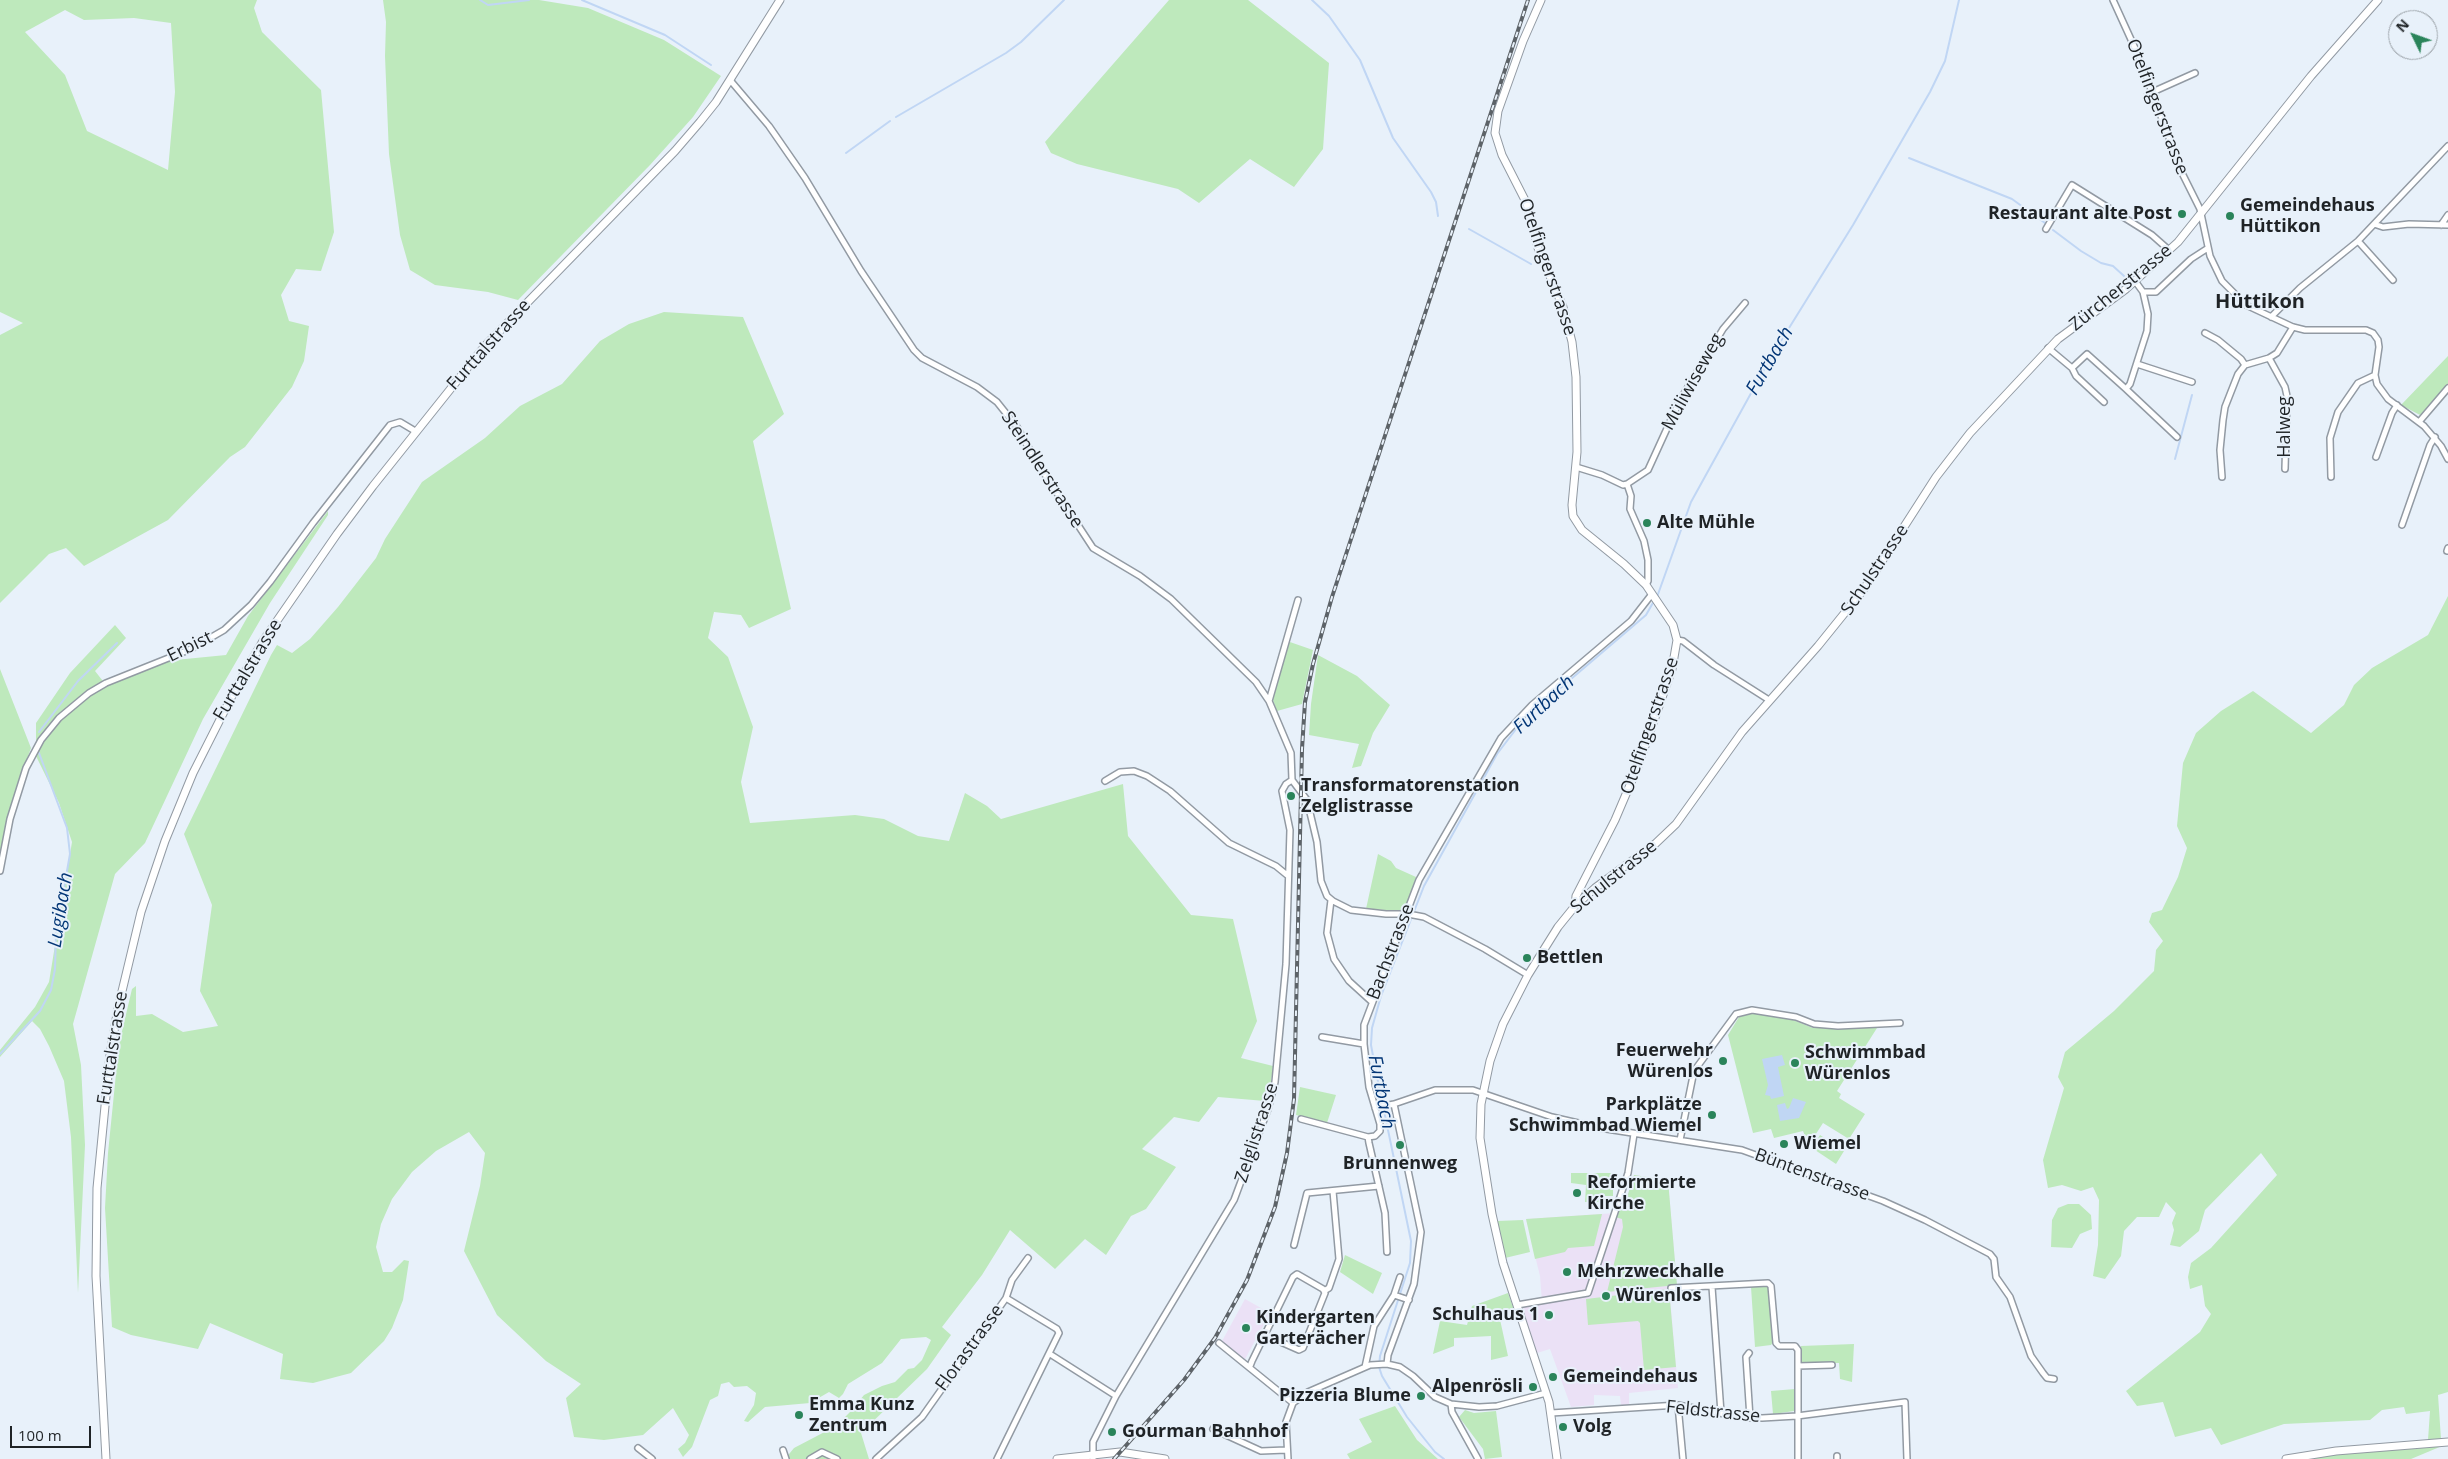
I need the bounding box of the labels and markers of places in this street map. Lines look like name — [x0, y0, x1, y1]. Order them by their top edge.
place label: Gemeindehaus Hüttikon — [2240, 195, 2375, 238]
place label: Restaurant alte Post — [1988, 203, 2172, 225]
marker: Restaurant alte Post — [2176, 208, 2188, 220]
marker: Gemeindehaus Hüttikon — [2224, 210, 2236, 222]
place label: Alte Mühle — [1657, 512, 1755, 534]
marker: Alte Mühle — [1641, 517, 1653, 529]
place label: Transformatorenstation Zelglistrasse — [1301, 775, 1520, 818]
marker: Transformatorenstation Zelglistrasse — [1285, 790, 1297, 802]
place label: Bettlen — [1537, 947, 1603, 969]
marker: Bettlen — [1521, 952, 1533, 964]
place label: Feuerwehr Würenlos — [1616, 1040, 1713, 1082]
place label: Schwimmbad Würenlos — [1805, 1042, 1926, 1084]
marker: Feuerwehr Würenlos — [1717, 1055, 1729, 1067]
marker: Schwimmbad Würenlos — [1789, 1057, 1801, 1069]
place label: Parkplätze Schwimmbad Wiemel — [1509, 1094, 1702, 1136]
marker: Parkplätze Schwimmbad Wiemel — [1706, 1109, 1718, 1121]
place label: Wiemel — [1794, 1133, 1861, 1155]
marker: Wiemel — [1778, 1138, 1790, 1150]
marker: Brunnenweg — [1394, 1139, 1406, 1151]
place label: Brunnenweg — [1343, 1153, 1457, 1175]
place label: Reformierte Kirche — [1587, 1172, 1696, 1214]
marker: Reformierte Kirche — [1571, 1187, 1583, 1199]
place label: Mehrzweckhalle — [1577, 1261, 1724, 1283]
marker: Mehrzweckhalle — [1561, 1266, 1573, 1278]
place label: Würenlos — [1616, 1285, 1701, 1307]
marker: Würenlos — [1600, 1290, 1612, 1302]
place label: Schulhaus 1 — [1432, 1304, 1539, 1326]
place label: Kindergarten Garterächer — [1256, 1307, 1375, 1350]
marker: Schulhaus 1 — [1543, 1309, 1555, 1321]
marker: Kindergarten Garterächer — [1240, 1322, 1252, 1334]
place label: Gemeindehaus — [1563, 1366, 1698, 1388]
marker: Gemeindehaus — [1547, 1371, 1559, 1383]
place label: Alpenrösli — [1432, 1376, 1523, 1398]
marker: Alpenrösli — [1527, 1381, 1539, 1393]
place label: Pizzeria Blume — [1279, 1385, 1411, 1407]
marker: Pizzeria Blume — [1415, 1390, 1427, 1402]
place label: Emma Kunz Zentrum — [809, 1394, 914, 1436]
marker: Emma Kunz Zentrum — [793, 1409, 805, 1421]
place label: Volg — [1573, 1416, 1612, 1438]
place label: Gourman Bahnhof — [1122, 1421, 1288, 1443]
marker: Volg — [1557, 1421, 1569, 1433]
marker: Gourman Bahnhof — [1106, 1426, 1118, 1438]

